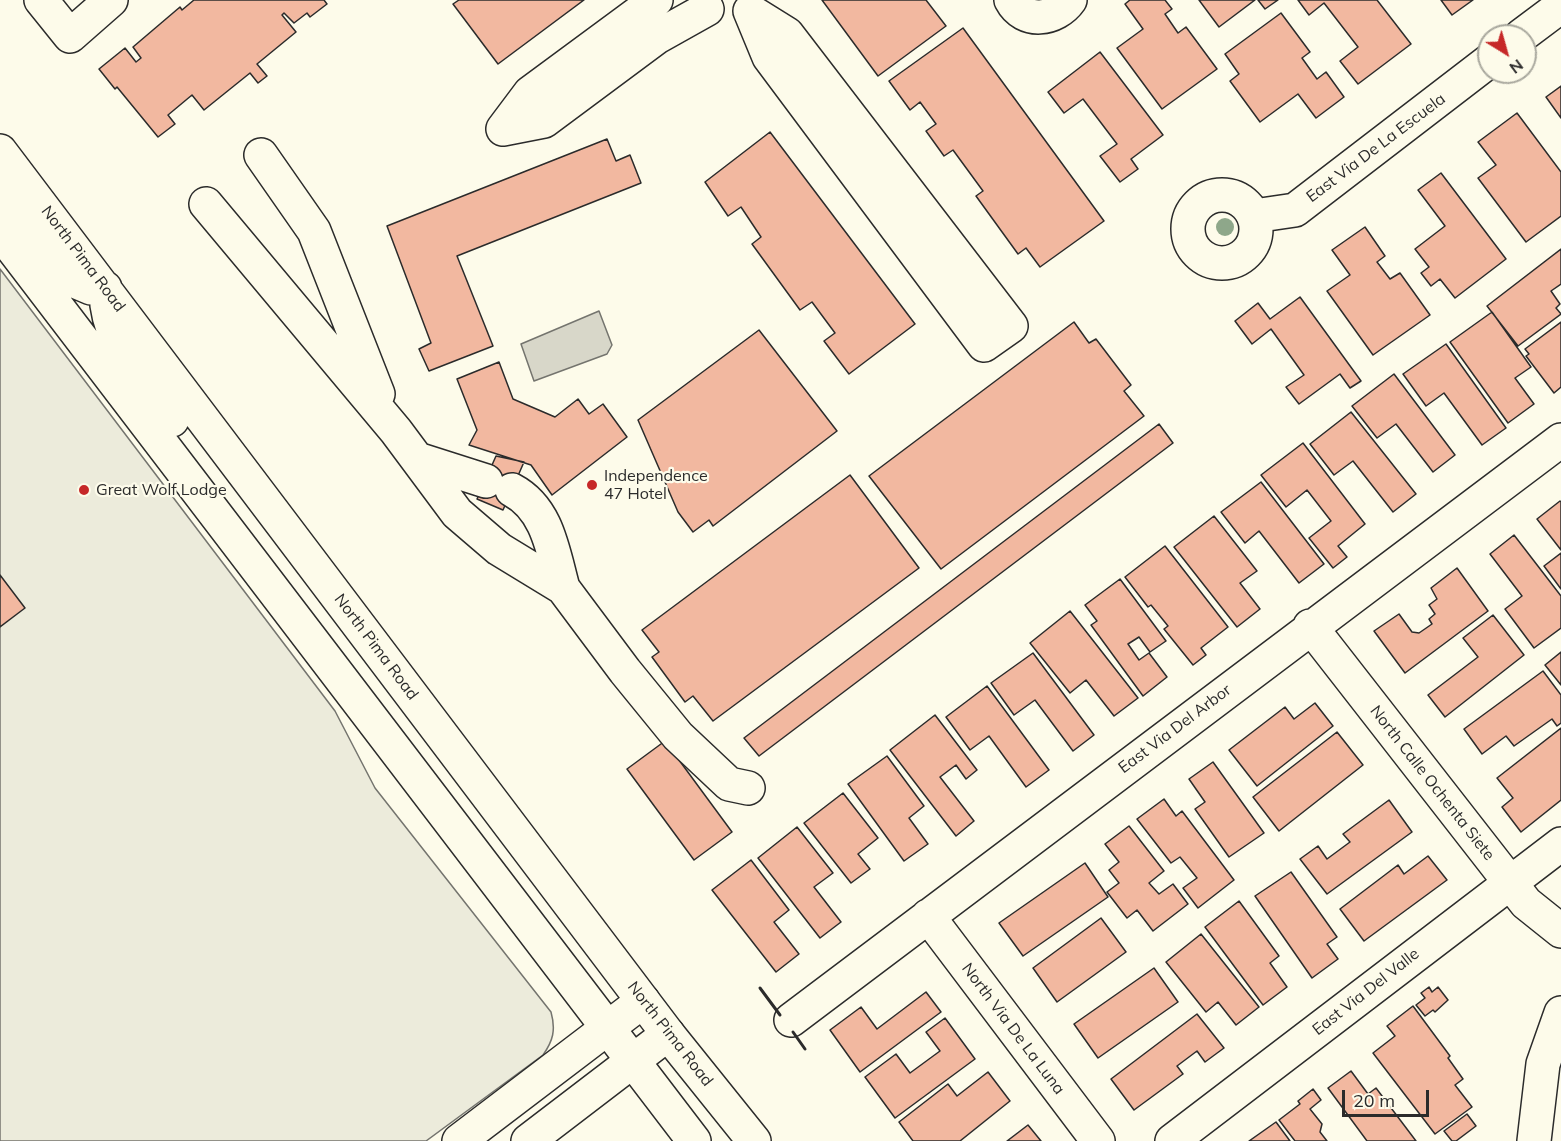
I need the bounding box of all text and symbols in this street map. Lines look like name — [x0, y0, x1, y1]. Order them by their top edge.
north arrow — [1477, 24, 1537, 84]
text: N — [1506, 55, 1527, 78]
street label: East Via De La Escuela — [1303, 89, 1449, 207]
street label: North Pima Road — [37, 202, 129, 316]
place label: Independence 47 Hotel — [604, 466, 708, 504]
marker: Independence 47 Hotel — [585, 478, 599, 492]
place label: Great Wolf Lodge — [96, 480, 227, 500]
marker: Great Wolf Lodge — [77, 483, 91, 497]
street label: North Pima Road — [330, 590, 422, 704]
street label: East Via Del Arbor — [1115, 680, 1235, 778]
street label: North Calle Ochenta Siete — [1366, 702, 1498, 864]
street label: East Via Del Valle — [1309, 944, 1423, 1040]
street label: North Via De La Luna — [957, 960, 1069, 1098]
street label: North Pima Road — [623, 978, 717, 1090]
scale bar — [1345, 1078, 1432, 1116]
text: 20 m — [1353, 1089, 1395, 1112]

